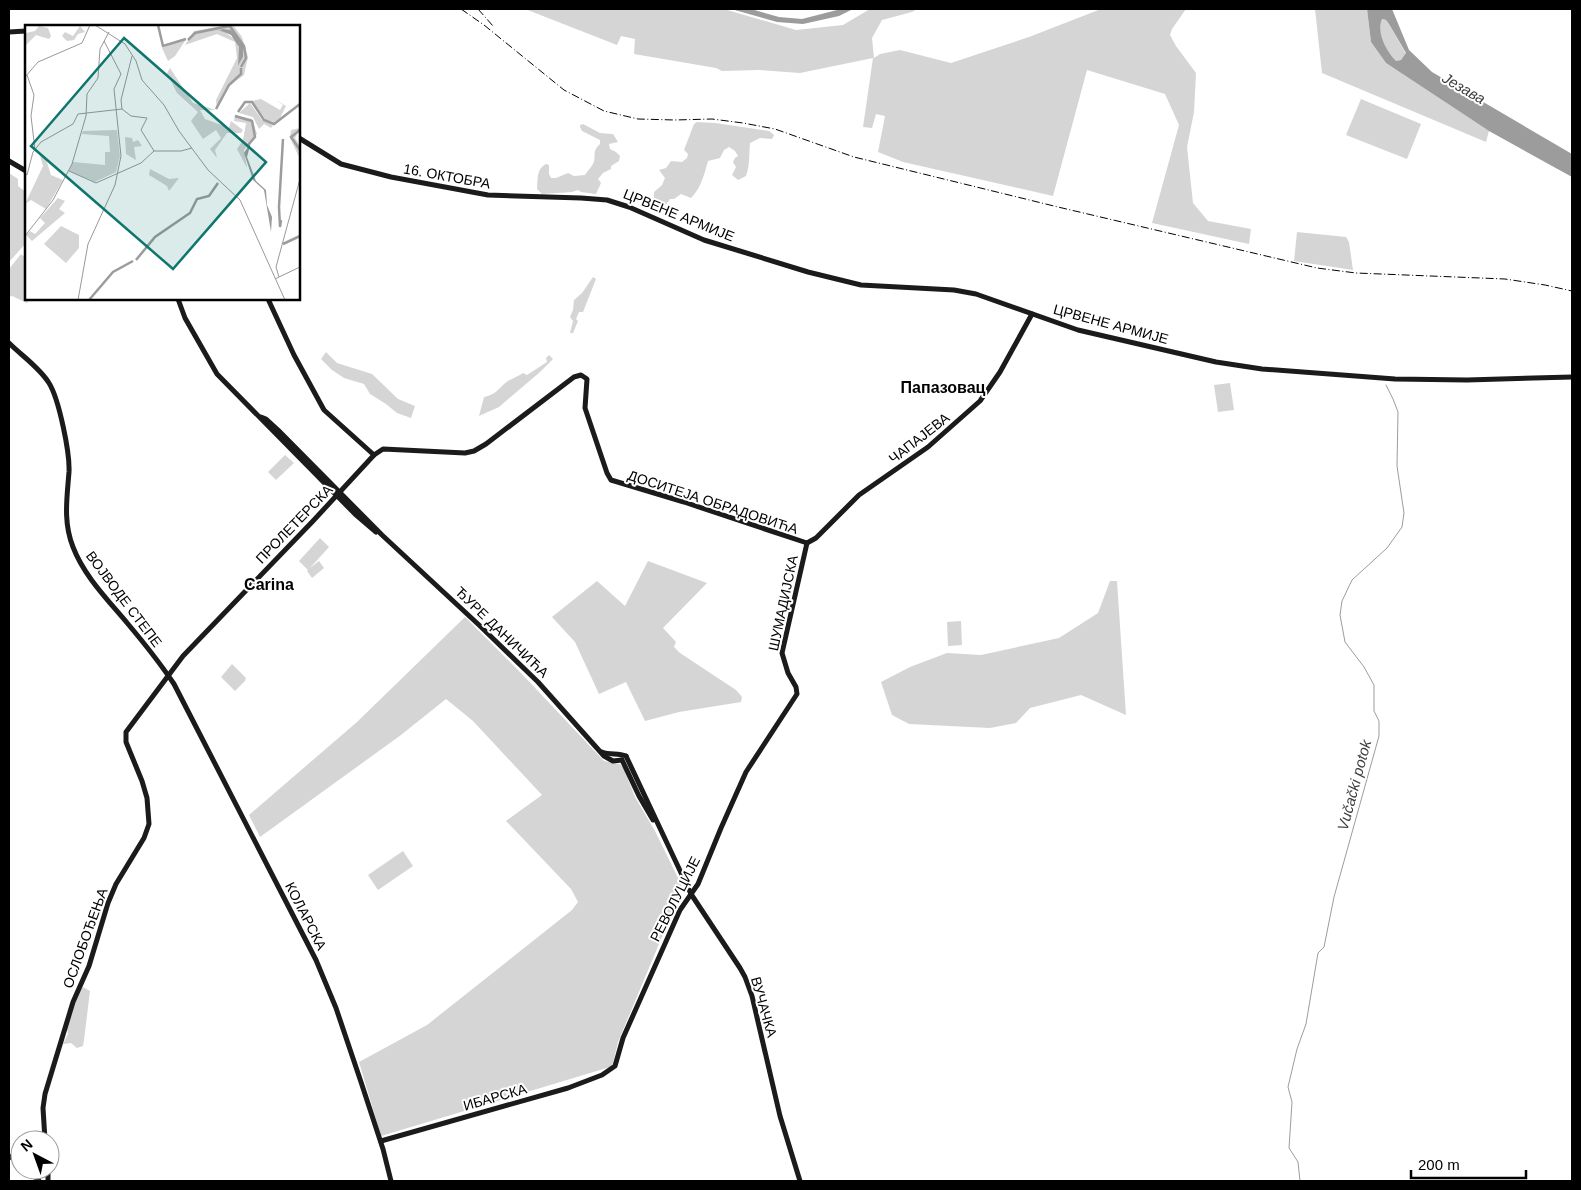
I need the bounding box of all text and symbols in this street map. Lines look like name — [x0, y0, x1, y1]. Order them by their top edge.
inset map — [25, 25, 300, 300]
water label: Језава — [1439, 68, 1488, 107]
street label: 16. ОКТОБРА — [402, 160, 492, 192]
street label: ЦРВЕНЕ АРМИЈЕ — [621, 185, 737, 245]
street label: ЦРВЕНЕ АРМИЈЕ — [1052, 301, 1170, 347]
district label: Папазовац — [901, 379, 986, 396]
street label: ЧАПАЈЕВА — [886, 409, 953, 467]
street label: ДОСИТЕЈА ОБРАДОВИЋА — [626, 467, 801, 537]
street label: ПРОЛЕТЕРСКА — [252, 481, 336, 567]
street label: ВОЈВОДЕ СТЕПЕ — [83, 548, 165, 650]
street label: ШУМАДИЈСКА — [765, 553, 801, 652]
district label: Carina — [244, 576, 294, 593]
street label: ЂУРЕ ДАНИЧИЋА — [452, 583, 552, 681]
water label: Vučački potok — [1334, 736, 1375, 832]
street label: РЕВОЛУЦИЈЕ — [647, 854, 703, 944]
street label: КОЛАРСКА — [282, 879, 330, 953]
street label: ОСЛОБОЂЕЊА — [59, 885, 111, 990]
street label: ВУЧАЧКА — [748, 975, 780, 1040]
street label: ИБАРСКА — [462, 1080, 529, 1114]
north arrow — [10, 1130, 60, 1180]
text: N — [17, 1136, 36, 1155]
scale bar — [1411, 1148, 1526, 1180]
text: 200 m — [1418, 1156, 1460, 1173]

